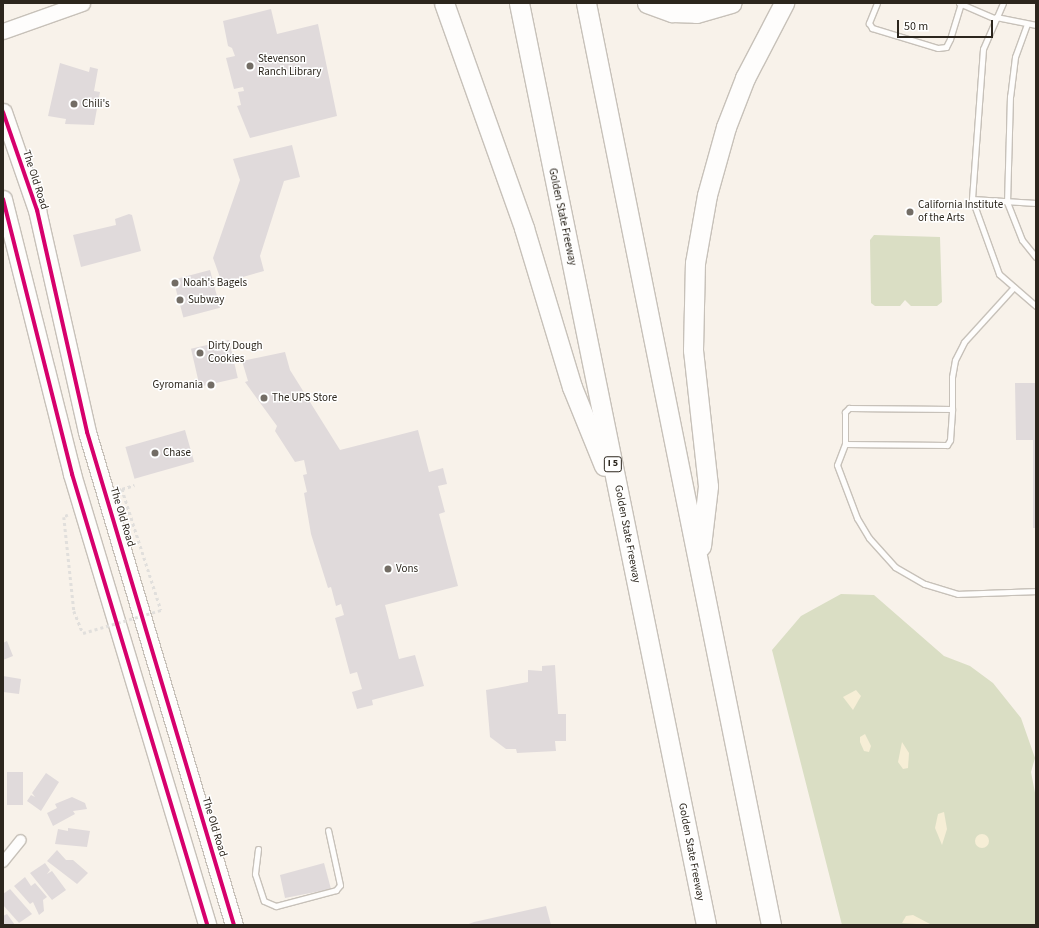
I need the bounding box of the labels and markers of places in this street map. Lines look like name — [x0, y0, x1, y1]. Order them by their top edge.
place label: Stevenson Ranch Library — [258, 53, 321, 79]
marker: Stevenson Ranch Library — [245, 61, 255, 71]
place label: Chili's — [82, 97, 110, 111]
marker: Chili's — [69, 99, 79, 109]
place label: California Institute of the Arts — [918, 199, 1003, 225]
marker: California Institute of the Arts — [905, 207, 915, 217]
place label: Noah's Bagels — [183, 276, 247, 290]
marker: Noah's Bagels — [170, 278, 180, 288]
place label: Subway — [188, 293, 224, 307]
marker: Subway — [175, 295, 185, 305]
place label: Dirty Dough Cookies — [208, 340, 263, 366]
marker: Dirty Dough Cookies — [195, 348, 205, 358]
place label: Gyromania — [152, 378, 203, 392]
marker: Gyromania — [206, 380, 216, 390]
place label: The UPS Store — [272, 391, 337, 405]
marker: The UPS Store — [259, 393, 269, 403]
place label: Chase — [163, 446, 191, 460]
marker: Chase — [150, 448, 160, 458]
place label: Vons — [396, 562, 418, 576]
marker: Vons — [383, 564, 393, 574]

